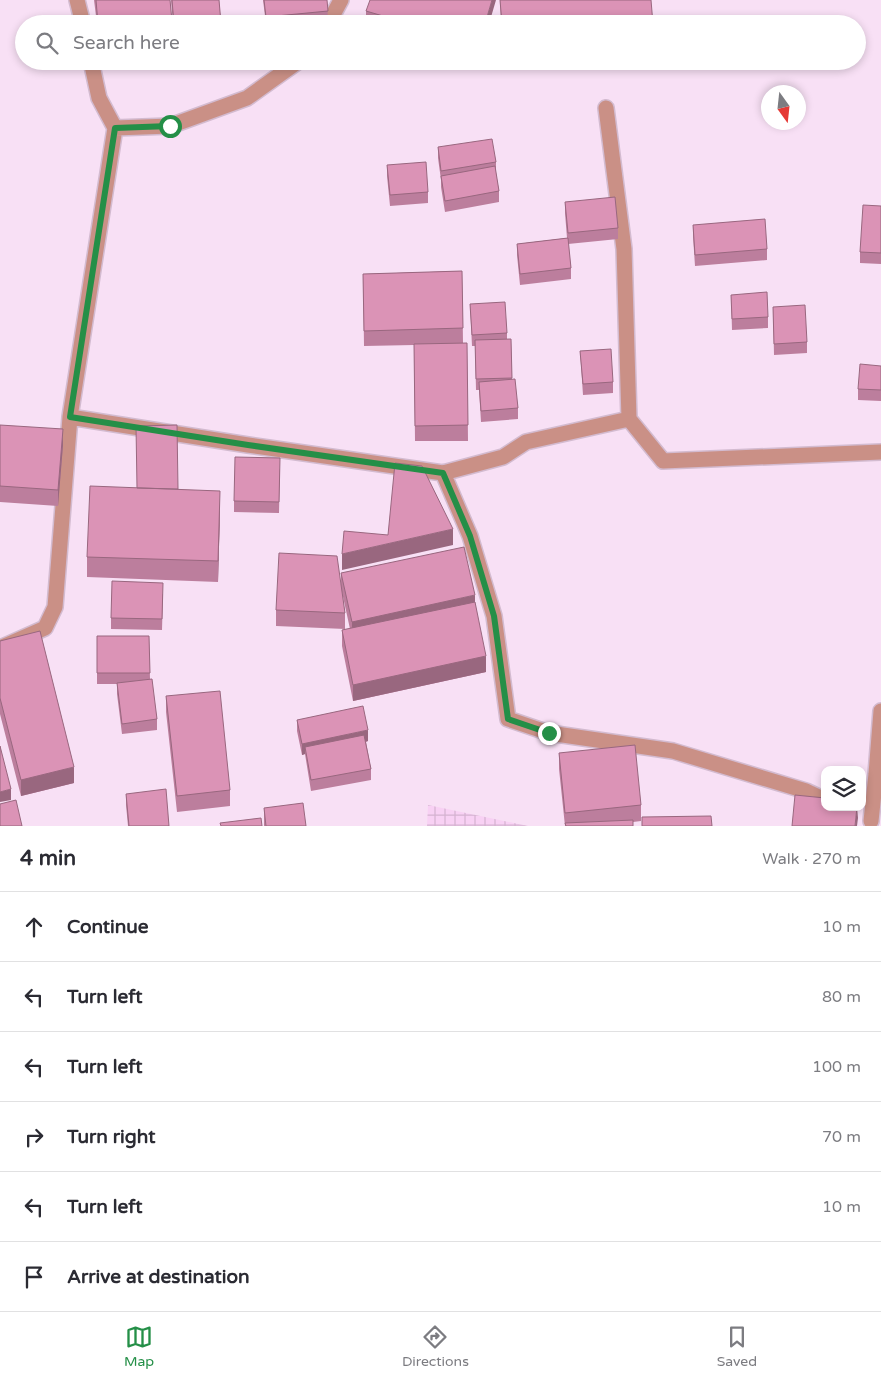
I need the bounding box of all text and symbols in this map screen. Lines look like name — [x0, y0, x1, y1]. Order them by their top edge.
search box — [15, 15, 866, 70]
icon: search — [33, 29, 61, 57]
text: Search here — [73, 32, 180, 54]
north arrow — [761, 85, 806, 130]
route start — [159, 115, 182, 138]
route end — [538, 722, 561, 745]
map controls — [821, 766, 866, 811]
button: layers — [821, 766, 866, 811]
text: 4 min — [20, 846, 76, 871]
text: Walk · 270 m — [762, 849, 861, 869]
icon: ahead — [20, 913, 48, 941]
text: Continue — [67, 916, 149, 938]
text: 10 m — [822, 917, 861, 937]
icon: left — [20, 983, 48, 1011]
text: Turn left — [67, 986, 143, 1008]
text: 80 m — [822, 987, 861, 1007]
icon: left — [20, 1053, 48, 1081]
text: Turn left — [67, 1056, 143, 1078]
text: 100 m — [812, 1057, 861, 1077]
icon: right — [20, 1123, 48, 1151]
text: Turn right — [67, 1126, 155, 1148]
text: 70 m — [822, 1127, 861, 1147]
icon: left — [20, 1193, 48, 1221]
text: Turn left — [67, 1196, 143, 1218]
text: 10 m — [822, 1197, 861, 1217]
icon: arrive — [20, 1263, 48, 1291]
text: Arrive at destination — [67, 1266, 250, 1288]
tab: Map — [124, 1323, 154, 1370]
tab: Directions — [402, 1323, 469, 1370]
tab: Saved — [717, 1323, 757, 1370]

